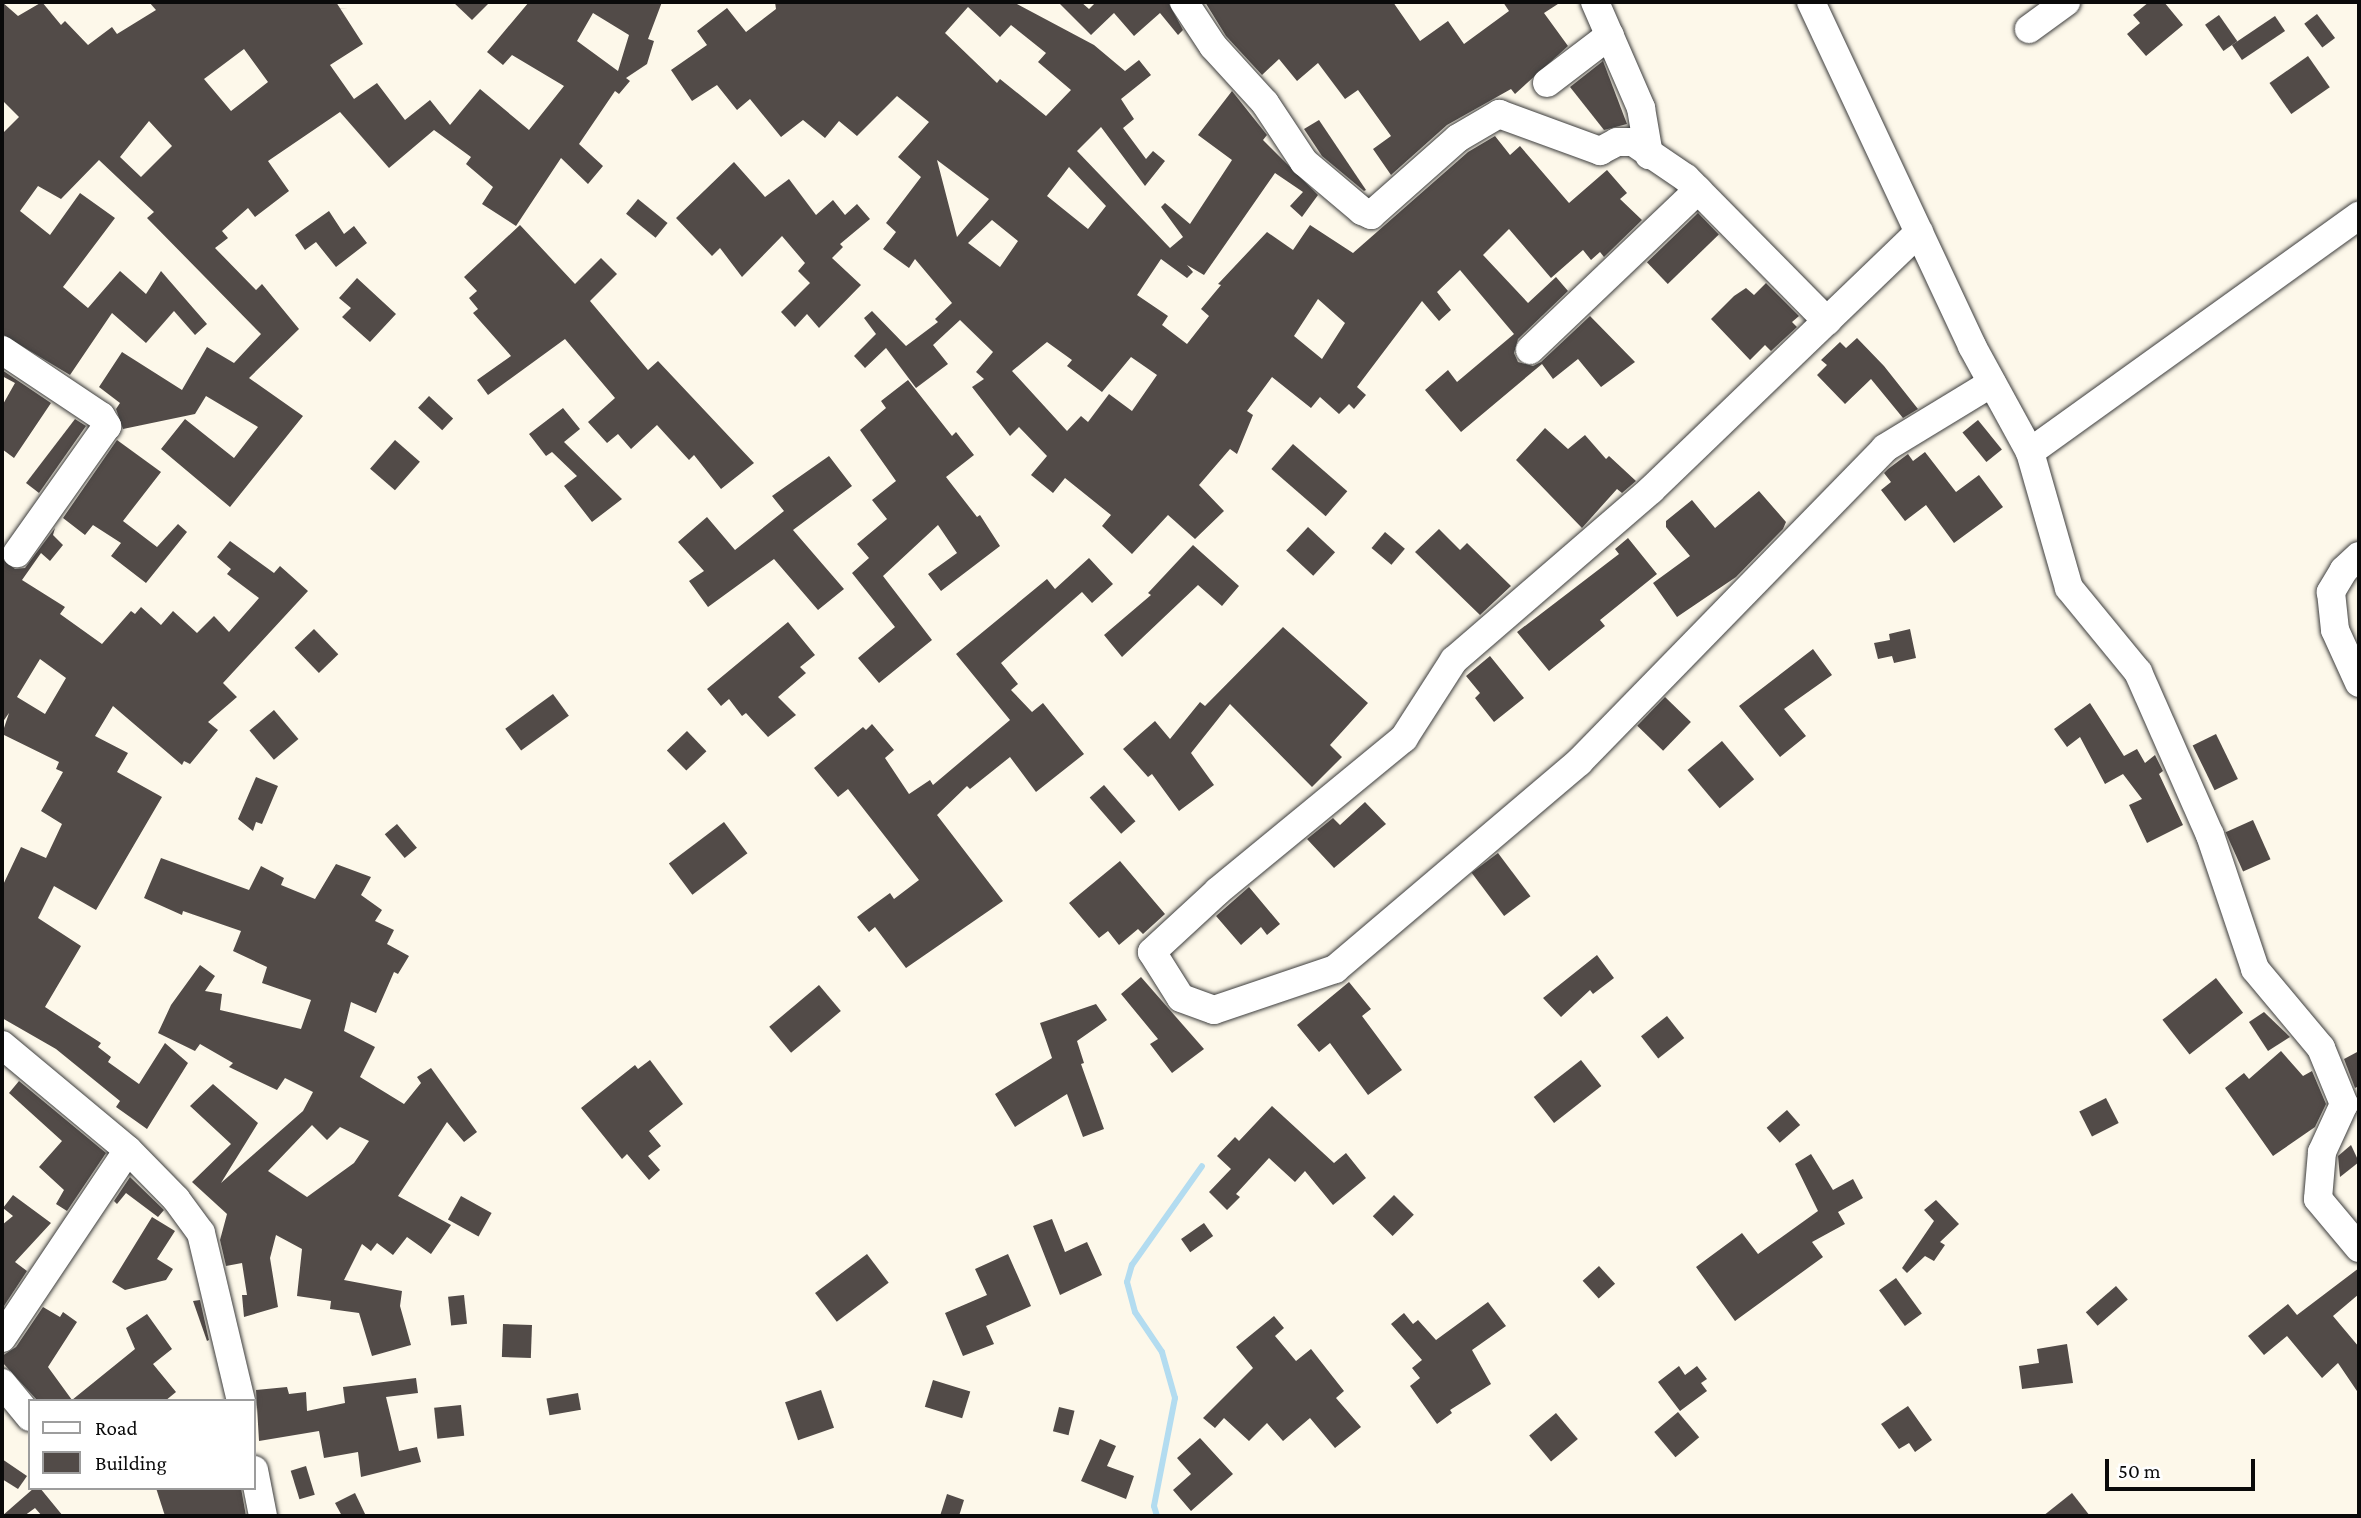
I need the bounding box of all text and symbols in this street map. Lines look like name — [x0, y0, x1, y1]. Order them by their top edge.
legend — [28, 1399, 256, 1490]
text: Road — [95, 1416, 138, 1440]
scale bar — [2109, 1444, 2260, 1488]
text: Building — [95, 1451, 167, 1475]
text: 50 m — [2118, 1459, 2161, 1483]

